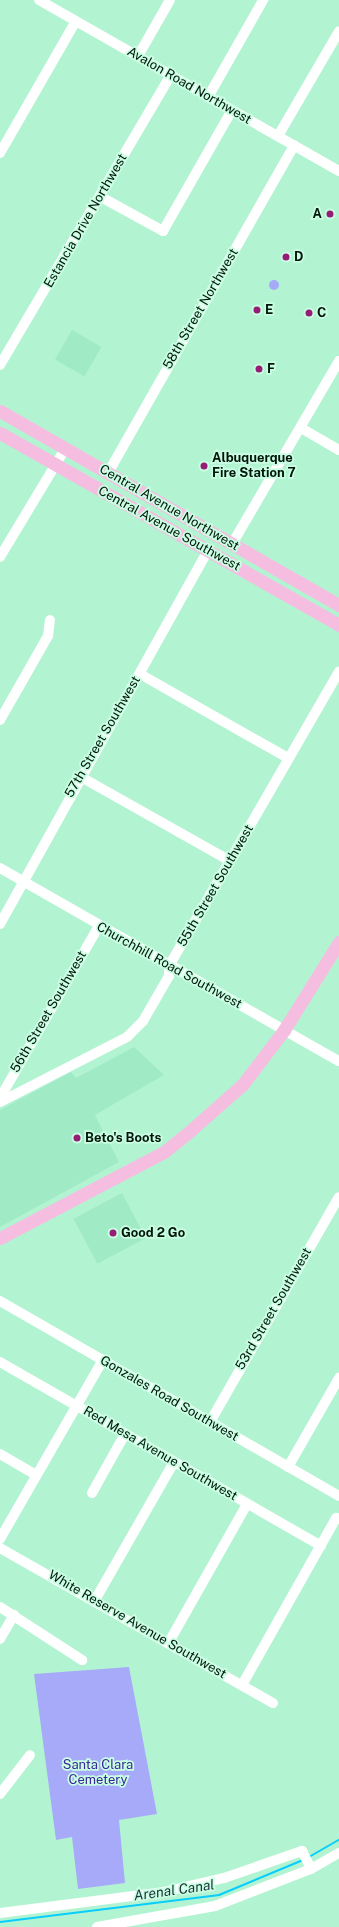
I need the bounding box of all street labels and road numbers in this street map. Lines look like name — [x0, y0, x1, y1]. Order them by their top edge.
street label: Avalon Road Northwest — [124, 44, 254, 128]
street label: Estancia Drive Northwest — [41, 151, 131, 291]
street label: 58th Street Northwest — [160, 246, 242, 372]
street label: Central Avenue Northwest — [96, 462, 242, 554]
street label: Central Avenue Southwest — [95, 483, 243, 575]
street label: 57th Street Southwest — [62, 673, 144, 801]
street label: 55th Street Southwest — [175, 822, 257, 950]
street label: Churchhill Road Southwest — [94, 919, 244, 1013]
street label: 56th Street Southwest — [8, 948, 90, 1076]
street label: 53rd Street Southwest — [233, 1245, 315, 1373]
street label: Gonzales Road Southwest — [97, 1353, 241, 1445]
street label: Red Mesa Avenue Southwest — [80, 1403, 240, 1505]
street label: White Reserve Avenue Southwest — [45, 1567, 229, 1683]

